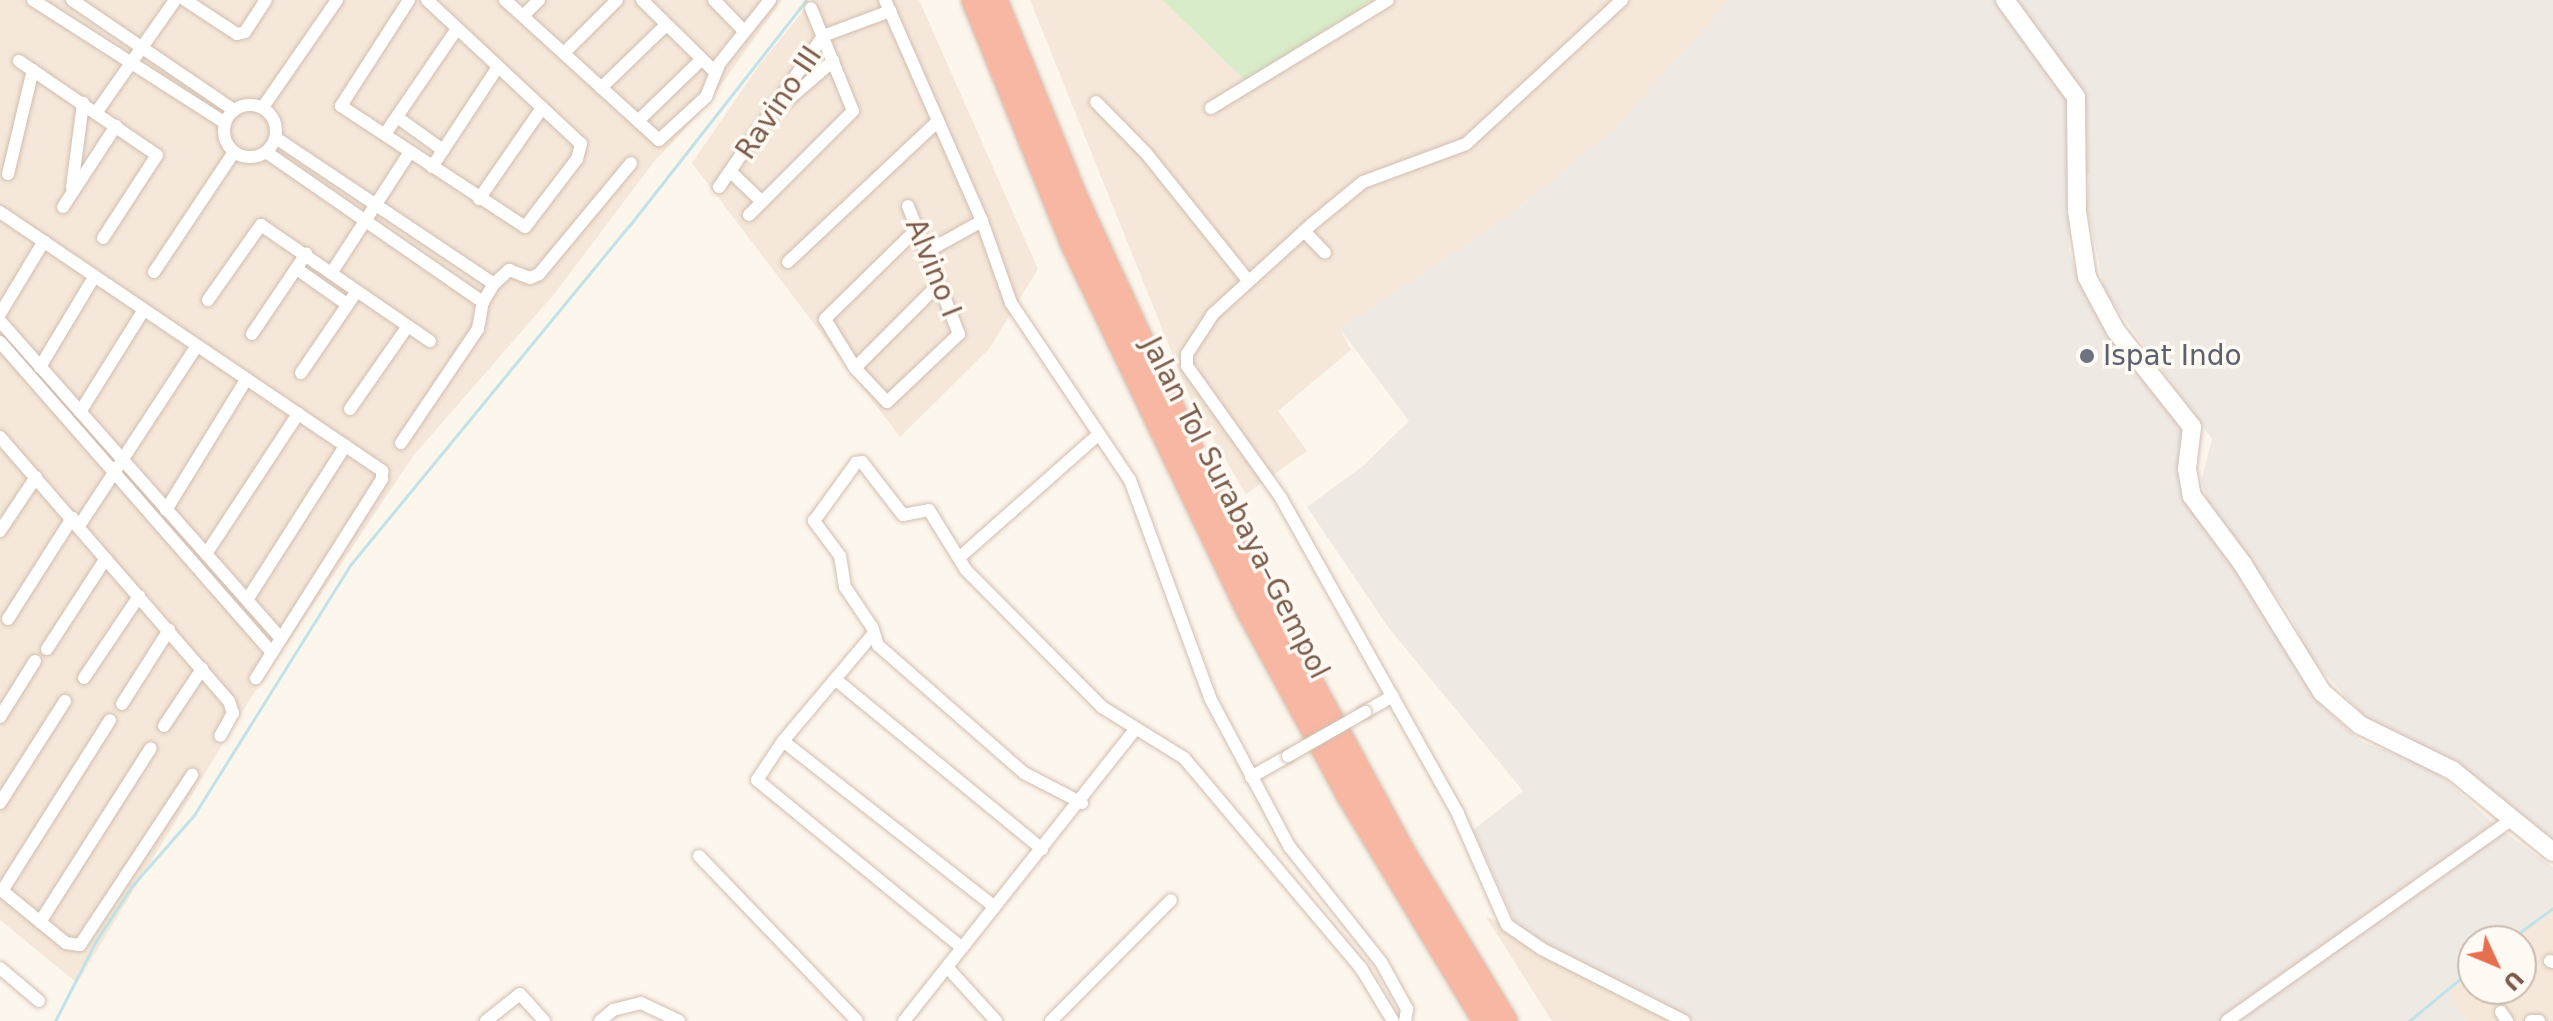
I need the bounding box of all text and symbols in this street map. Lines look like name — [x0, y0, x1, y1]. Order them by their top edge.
street label: Ravino III — [729, 40, 829, 166]
street label: Alvino I — [898, 214, 968, 322]
street label: Jalan Tol Surabaya–Gempol — [1134, 332, 1336, 684]
place label: Ispat Indo — [2103, 339, 2242, 373]
marker: Ispat Indo — [2078, 347, 2096, 365]
north arrow — [2457, 925, 2537, 1005]
text: U — [2498, 966, 2528, 996]

